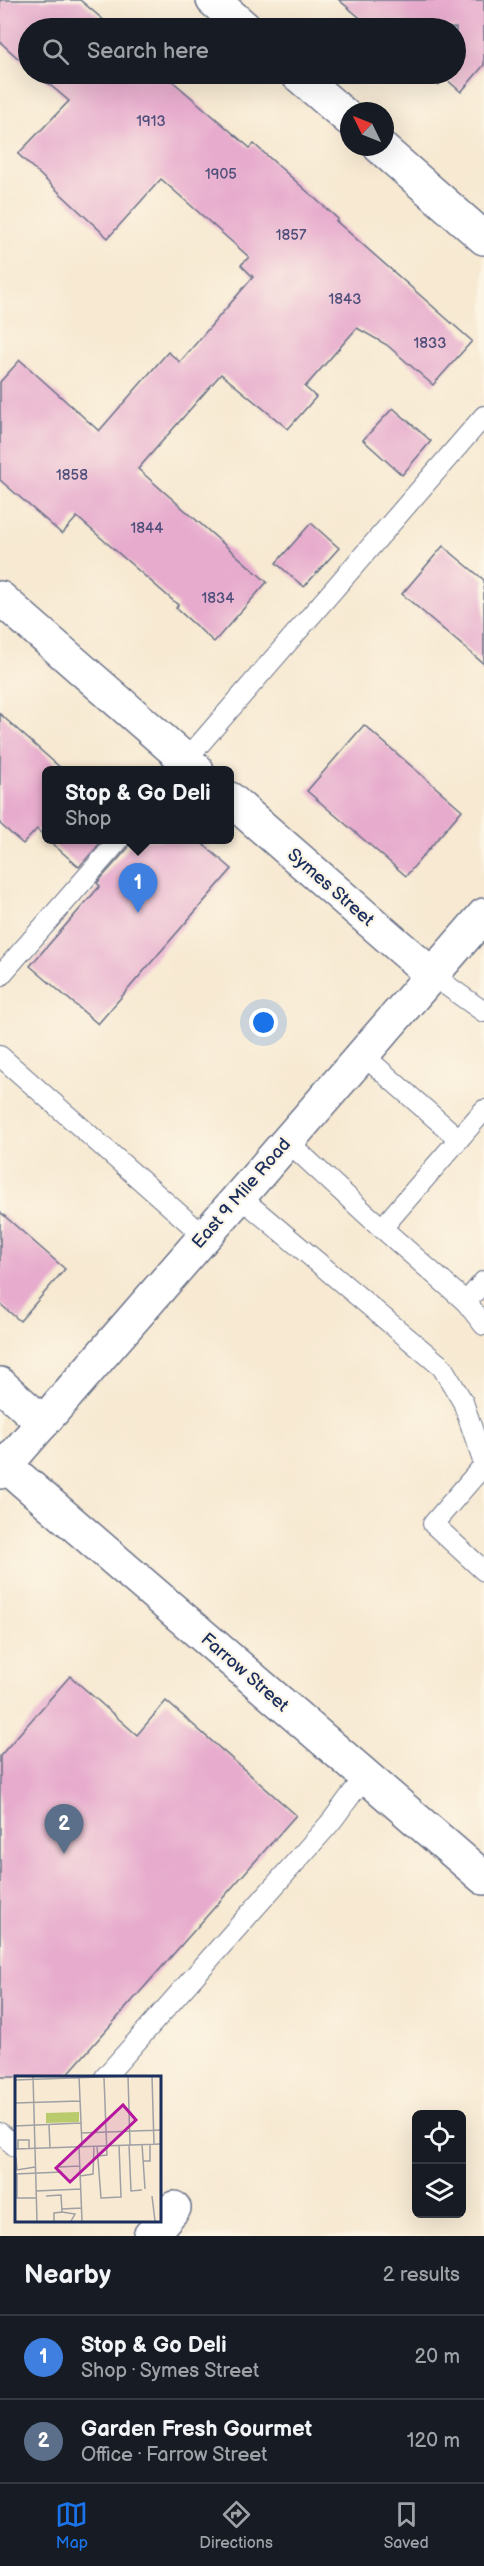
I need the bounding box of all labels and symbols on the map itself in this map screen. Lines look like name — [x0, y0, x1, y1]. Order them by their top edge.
north arrow — [340, 102, 394, 156]
house number: 1913 — [136, 112, 166, 131]
house number: 1905 — [205, 165, 237, 184]
house number: 1857 — [276, 226, 307, 245]
house number: 1843 — [329, 290, 361, 309]
house number: 1833 — [413, 334, 447, 353]
house number: 1858 — [56, 466, 88, 485]
house number: 1844 — [131, 519, 163, 538]
house number: 1834 — [202, 589, 234, 608]
street label: Symes Street — [283, 844, 378, 931]
pin: 1 — [118, 864, 158, 913]
your location — [249, 1008, 278, 1037]
street label: East 9 Mile Road — [188, 1134, 295, 1253]
street label: Farrow Street — [197, 1629, 293, 1716]
pin: 2 — [44, 1804, 84, 1854]
inset map — [15, 2076, 160, 2221]

